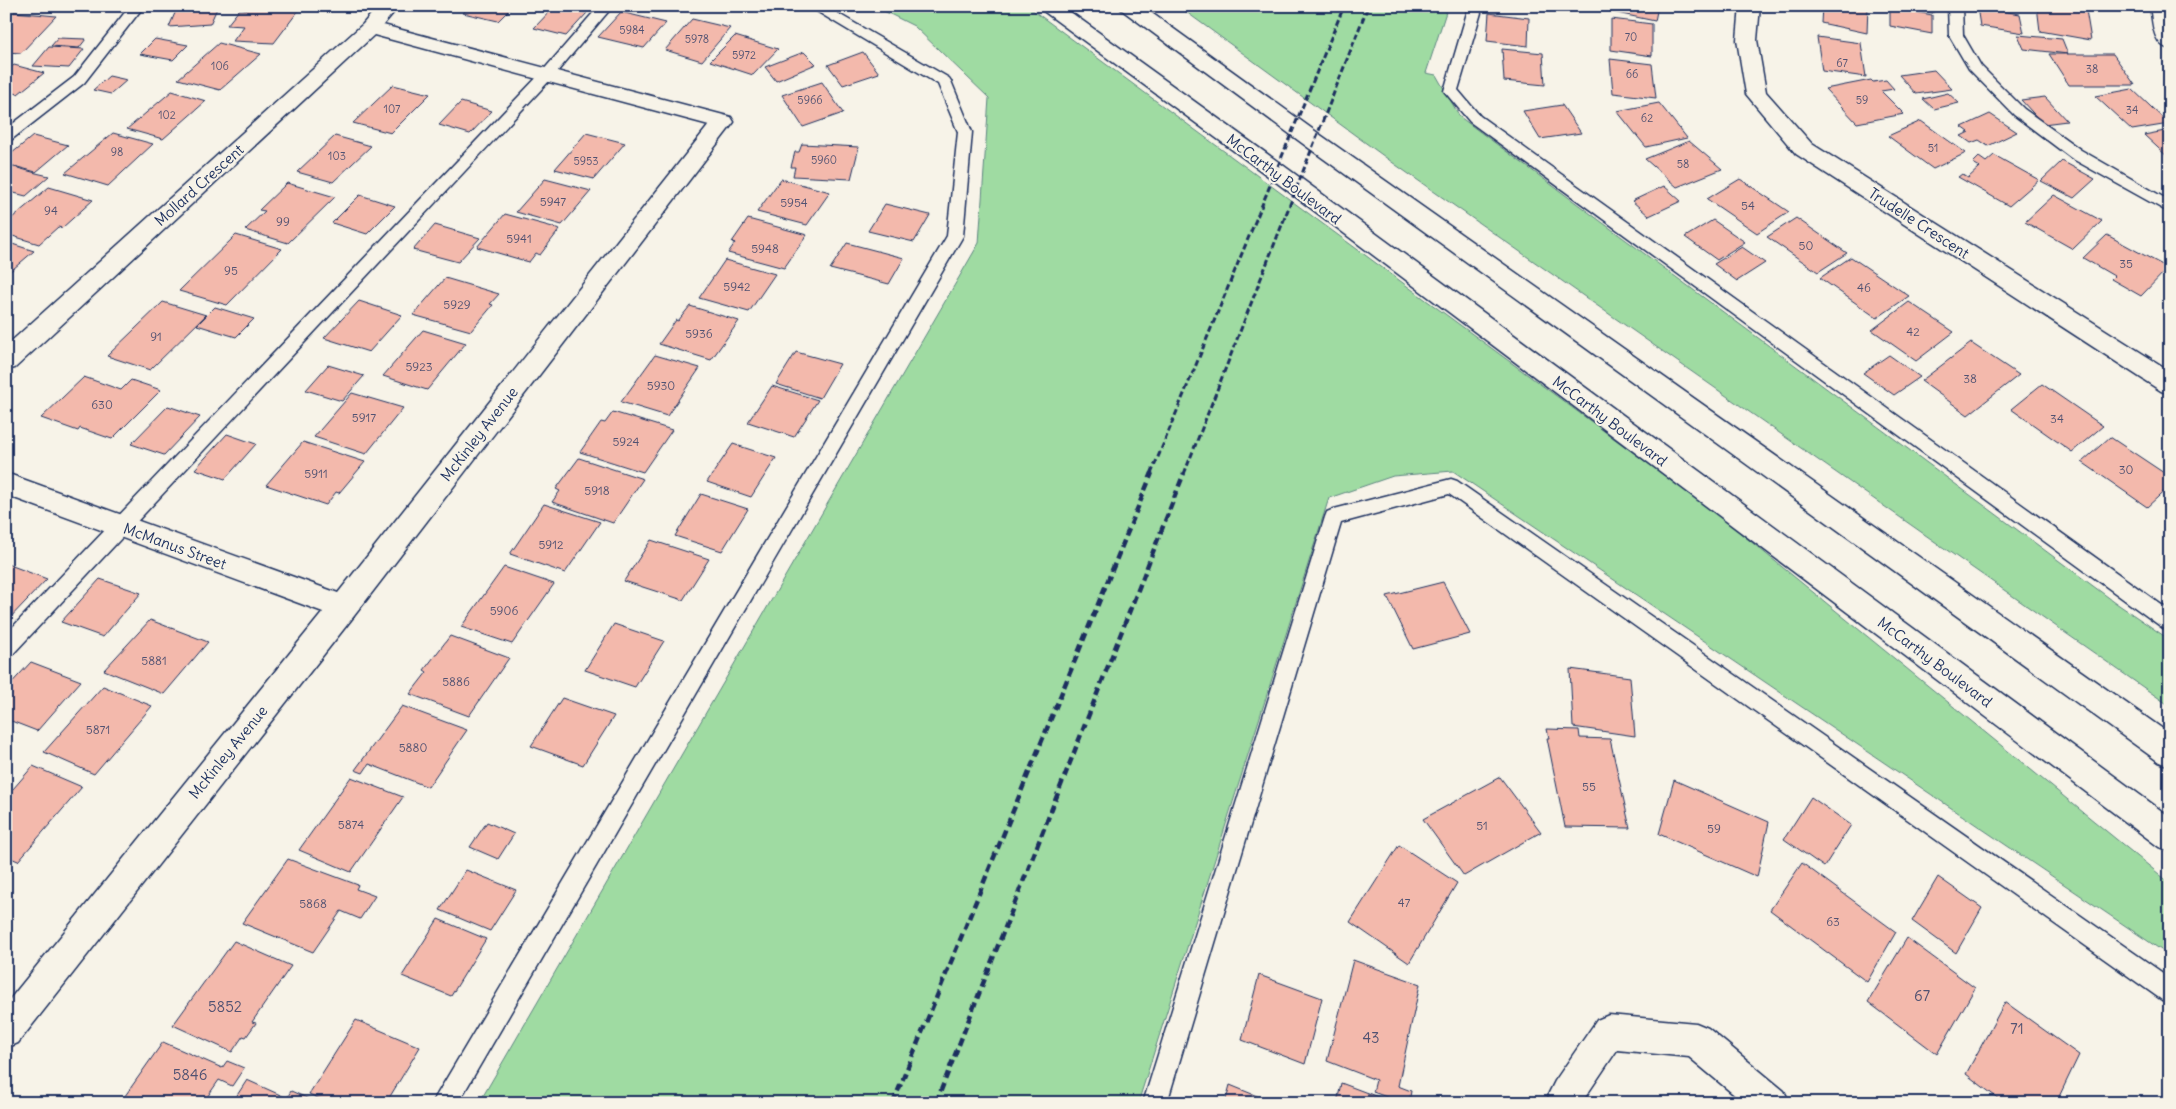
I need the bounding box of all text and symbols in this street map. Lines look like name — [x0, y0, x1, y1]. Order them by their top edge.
house number: 5984 — [619, 23, 645, 37]
house number: 70 — [1625, 30, 1637, 44]
house number: 5978 — [685, 32, 709, 46]
house number: 5972 — [732, 48, 756, 62]
house number: 67 — [1836, 56, 1848, 70]
house number: 106 — [211, 59, 229, 73]
house number: 38 — [2086, 62, 2098, 76]
house number: 66 — [1626, 67, 1638, 81]
house number: 5966 — [797, 93, 823, 107]
house number: 59 — [1856, 93, 1868, 107]
house number: 107 — [384, 102, 401, 116]
house number: 34 — [2126, 103, 2138, 117]
house number: 102 — [158, 108, 176, 122]
house number: 62 — [1641, 111, 1653, 125]
street label: McCarthy Boulevard — [1223, 130, 1345, 228]
street label: Mollard Crescent — [150, 140, 248, 230]
house number: 51 — [1928, 141, 1938, 155]
house number: 98 — [111, 145, 123, 159]
house number: 103 — [328, 149, 346, 163]
house number: 5960 — [811, 153, 837, 167]
house number: 5953 — [573, 154, 599, 168]
house number: 58 — [1677, 157, 1689, 171]
street label: Trudelle Crescent — [1865, 183, 1973, 263]
house number: 5947 — [540, 194, 566, 209]
house number: 5954 — [780, 195, 808, 210]
house number: 54 — [1741, 198, 1755, 213]
house number: 94 — [44, 203, 58, 218]
house number: 99 — [276, 214, 290, 229]
house number: 5941 — [506, 231, 532, 246]
house number: 50 — [1799, 238, 1814, 253]
house number: 5948 — [751, 241, 779, 256]
house number: 35 — [2119, 256, 2133, 271]
house number: 95 — [224, 263, 238, 278]
house number: 5942 — [723, 279, 751, 294]
house number: 46 — [1857, 280, 1871, 295]
house number: 5929 — [443, 297, 471, 312]
house number: 42 — [1906, 324, 1920, 339]
house number: 5936 — [685, 326, 713, 341]
house number: 91 — [150, 329, 162, 344]
house number: 5923 — [405, 359, 433, 374]
house number: 38 — [1963, 371, 1977, 386]
street label: McCarthy Boulevard — [1549, 372, 1671, 470]
house number: 5930 — [647, 378, 675, 393]
street label: McKinley Avenue — [436, 383, 522, 485]
house number: 630 — [91, 397, 113, 412]
house number: 5917 — [352, 410, 376, 425]
house number: 34 — [2050, 411, 2064, 426]
house number: 5924 — [612, 434, 640, 449]
house number: 30 — [2119, 462, 2133, 477]
house number: 5911 — [304, 466, 328, 481]
house number: 5918 — [584, 483, 610, 498]
street label: McManus Street — [121, 519, 229, 573]
house number: 5912 — [538, 537, 564, 552]
house number: 5906 — [490, 603, 518, 618]
street label: McCarthy Boulevard — [1874, 613, 1996, 711]
house number: 5881 — [141, 653, 167, 668]
house number: 5886 — [442, 674, 470, 689]
street label: McKinley Avenue — [184, 701, 272, 803]
house number: 5871 — [86, 722, 110, 737]
house number: 5880 — [399, 740, 427, 755]
house number: 55 — [1582, 779, 1596, 794]
house number: 5874 — [338, 817, 364, 832]
house number: 51 — [1476, 818, 1488, 833]
house number: 59 — [1707, 821, 1721, 836]
house number: 47 — [1398, 895, 1410, 910]
house number: 5868 — [299, 896, 327, 911]
house number: 63 — [1826, 914, 1840, 929]
house number: 67 — [1914, 986, 1930, 1005]
house number: 5852 — [208, 997, 242, 1016]
house number: 71 — [2010, 1019, 2024, 1038]
house number: 43 — [1362, 1028, 1380, 1047]
house number: 5846 — [173, 1065, 207, 1084]

